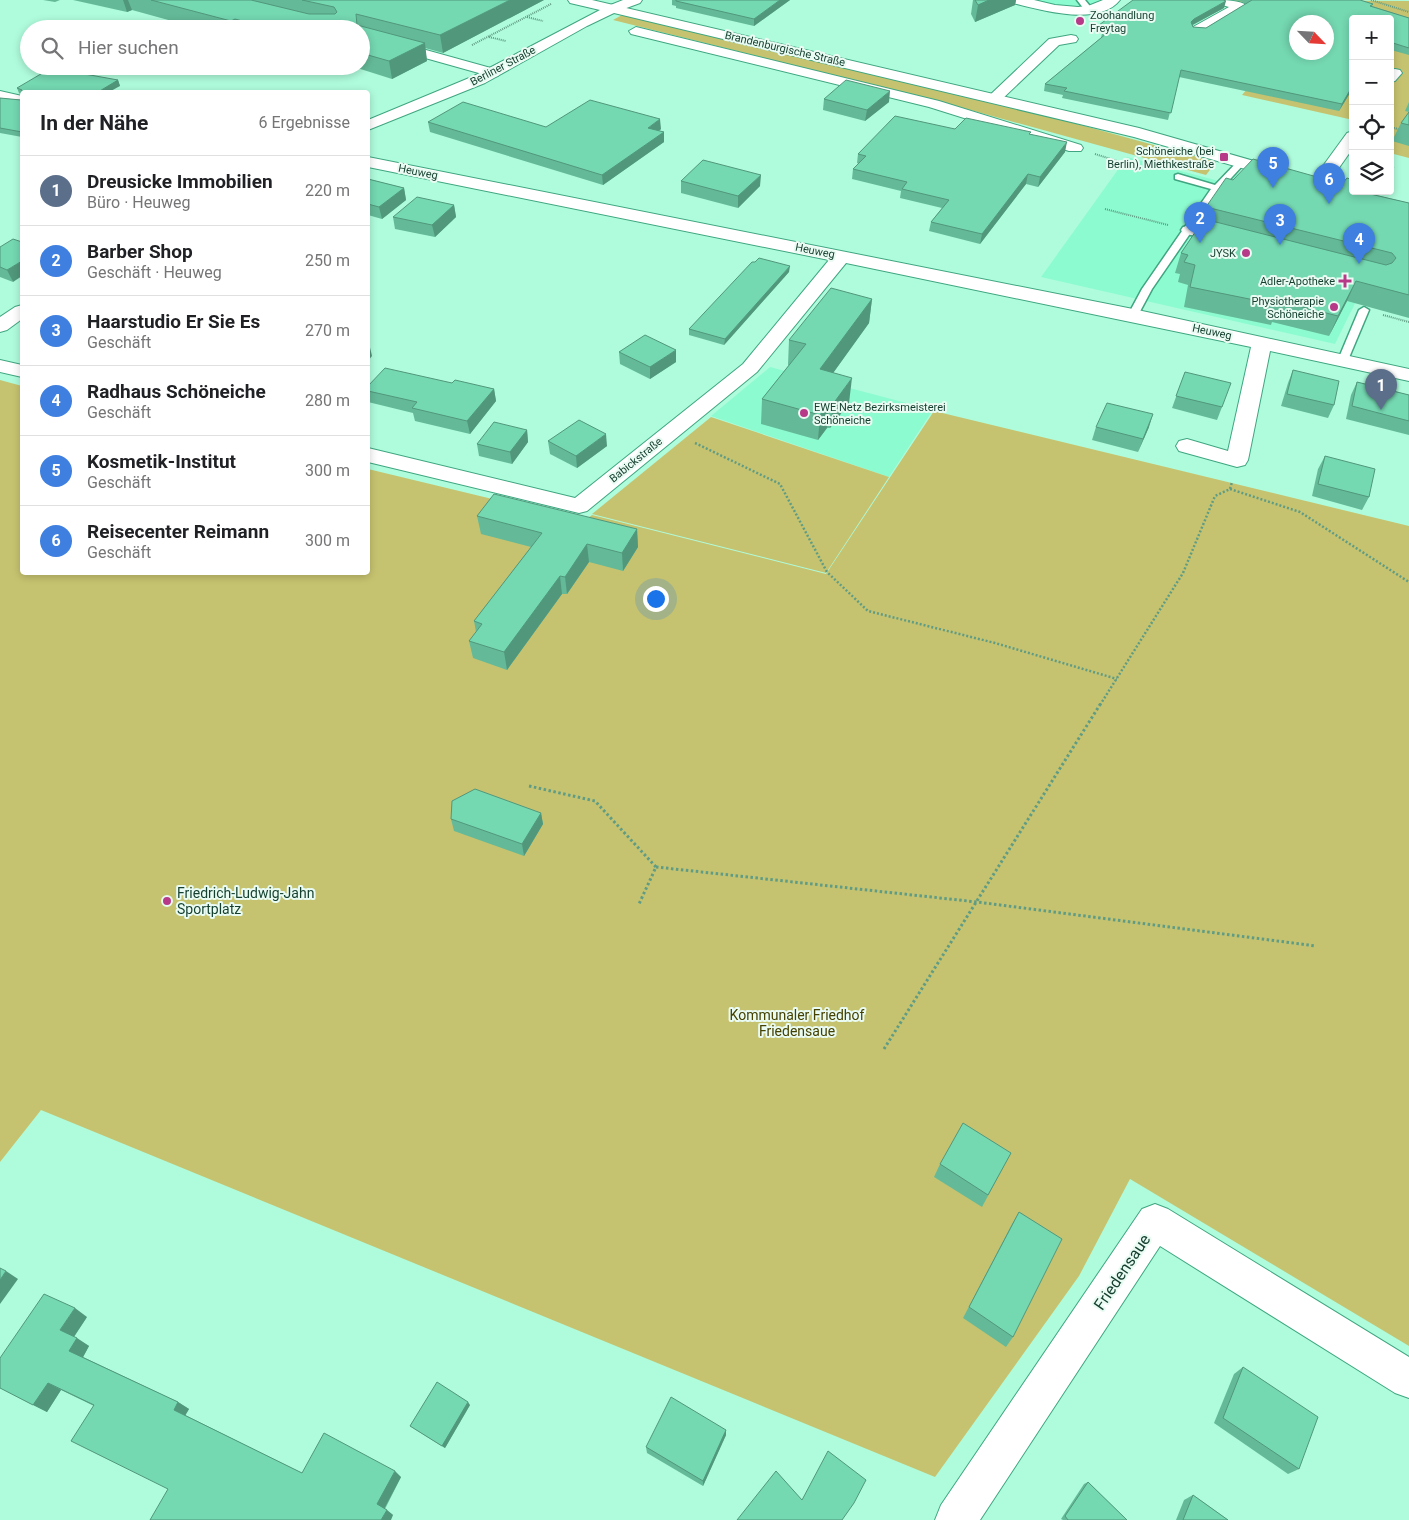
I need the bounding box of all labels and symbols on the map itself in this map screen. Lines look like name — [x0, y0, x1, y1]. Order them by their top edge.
place label: Zoohandlung Freytag — [1090, 9, 1154, 35]
marker: Zoohandlung Freytag — [1074, 15, 1086, 27]
north arrow — [1289, 15, 1334, 60]
street label: Brandenburgische Straße — [723, 29, 847, 69]
street label: Berliner Straße — [468, 43, 538, 89]
place label: Schöneiche (bei Berlin), Miethkestraße — [1107, 145, 1214, 171]
pin: 5 — [1257, 147, 1289, 188]
marker: Schöneiche (bei Berlin), Miethkestraße — [1218, 151, 1230, 163]
street label: Heuweg — [397, 162, 439, 182]
pin: 6 — [1313, 163, 1345, 204]
pin: 2 — [1184, 202, 1216, 243]
pin: 3 — [1264, 204, 1296, 245]
pin: 4 — [1343, 223, 1375, 264]
street label: Heuweg — [794, 241, 836, 261]
place label: JYSK — [1210, 247, 1236, 260]
marker: JYSK — [1240, 247, 1252, 259]
place label: Adler-Apotheke — [1260, 275, 1335, 288]
marker: Adler-Apotheke — [1339, 275, 1351, 287]
place label: Physiotherapie Schöneiche — [1252, 295, 1324, 321]
marker: Physiotherapie Schöneiche — [1328, 301, 1340, 313]
street label: Heuweg — [1191, 321, 1233, 343]
pin: 1 — [1365, 369, 1397, 410]
place label: EWE Netz Bezirksmeisterei Schöneiche — [814, 401, 946, 427]
marker: EWE Netz Bezirksmeisterei Schöneiche — [798, 407, 810, 419]
street label: Babickstraße — [607, 435, 665, 485]
your location — [643, 586, 669, 612]
place label: Friedrich-Ludwig-Jahn Sportplatz — [177, 885, 314, 917]
marker: Friedrich-Ludwig-Jahn Sportplatz — [161, 895, 173, 907]
park label: Kommunaler Friedhof Friedensaue — [730, 1007, 865, 1039]
street label: Friedensaue — [1090, 1231, 1154, 1313]

